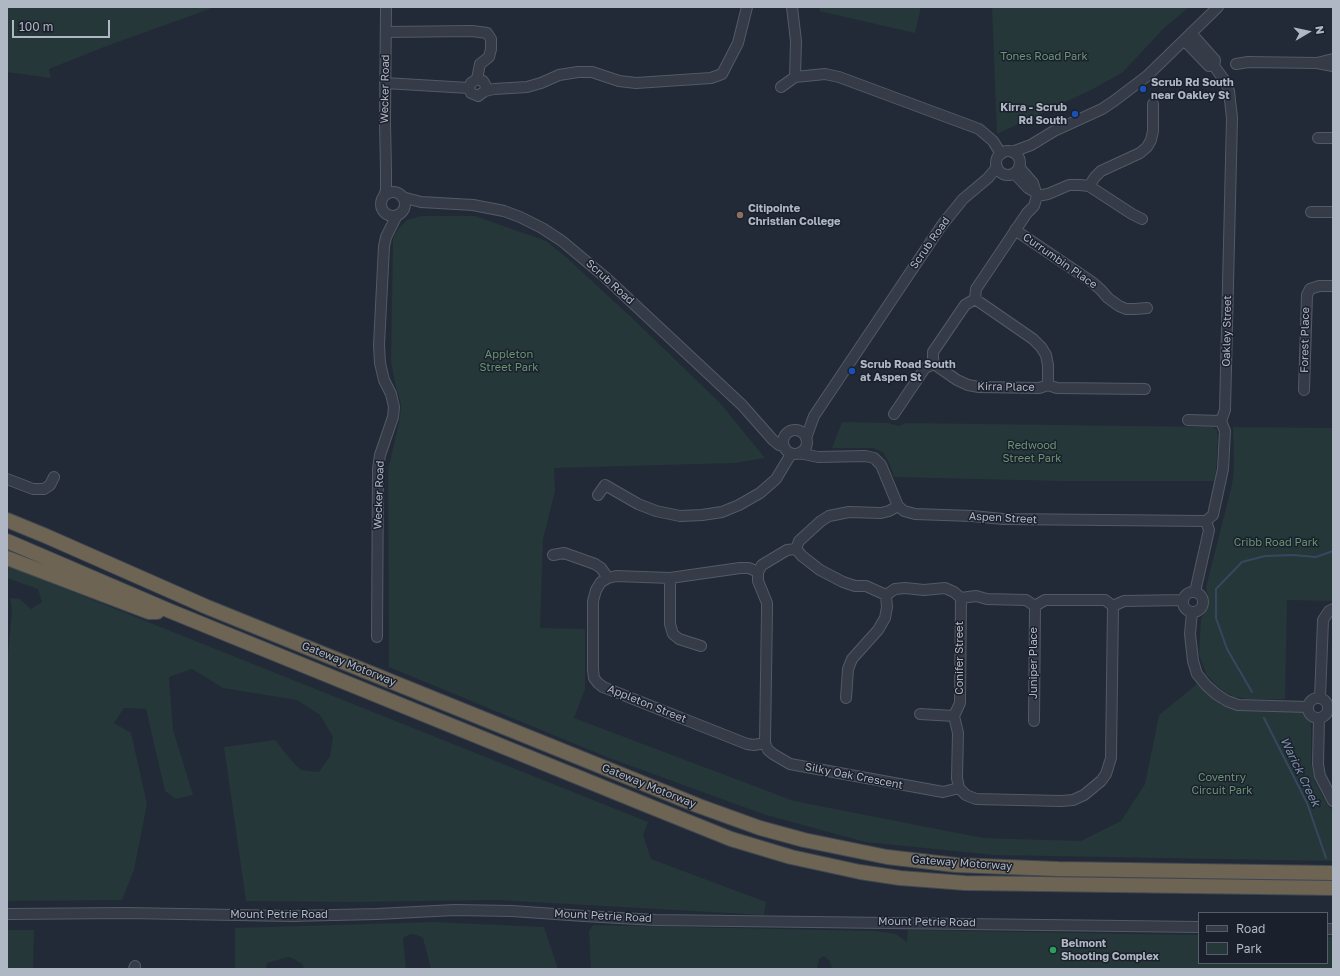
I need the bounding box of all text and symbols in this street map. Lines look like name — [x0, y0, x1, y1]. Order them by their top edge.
scale bar — [14, 12, 112, 38]
north arrow — [1288, 12, 1328, 52]
text: 100 m — [19, 19, 53, 34]
text: N — [1313, 25, 1327, 35]
park label: Tones Road Park — [1000, 50, 1088, 64]
street label: Wecker Road — [378, 54, 392, 124]
place label: Scrub Rd South near Oakley St — [1151, 76, 1234, 102]
marker: Scrub Rd South near Oakley St — [1138, 84, 1148, 94]
place label: Kirra - Scrub Rd South — [1000, 101, 1067, 127]
marker: Kirra - Scrub Rd South — [1070, 109, 1080, 119]
place label: Citipointe Christian College — [748, 202, 841, 228]
marker: Citipointe Christian College — [735, 210, 745, 220]
street label: Scrub Road — [907, 214, 953, 272]
street label: Currumbin Place — [1020, 230, 1100, 292]
street label: Scrub Road — [583, 257, 637, 307]
street label: Oakley Street — [1220, 295, 1234, 367]
street label: Forest Place — [1298, 307, 1312, 373]
park label: Appleton Street Park — [479, 348, 539, 374]
place label: Scrub Road South at Aspen St — [860, 358, 956, 384]
marker: Scrub Road South at Aspen St — [847, 366, 857, 376]
street label: Kirra Place — [977, 380, 1035, 394]
park label: Redwood Street Park — [1002, 439, 1062, 465]
street label: Wecker Road — [371, 460, 387, 530]
street label: Aspen Street — [969, 510, 1037, 526]
park label: Cribb Road Park — [1234, 536, 1318, 550]
street label: Conifer Street — [953, 621, 967, 695]
street label: Juniper Place — [1027, 627, 1041, 699]
street label: Gateway Motorway — [300, 639, 398, 689]
street label: Appleton Street — [606, 682, 688, 726]
water label: Warick Creek — [1277, 735, 1323, 809]
street label: Silky Oak Crescent — [804, 760, 904, 792]
street label: Gateway Motorway — [600, 761, 698, 811]
park label: Coventry Circuit Park — [1191, 771, 1253, 797]
street label: Gateway Motorway — [911, 853, 1013, 873]
street label: Mount Petrie Road — [554, 907, 652, 925]
street label: Mount Petrie Road — [230, 908, 328, 922]
legend — [1198, 912, 1328, 964]
street label: Mount Petrie Road — [878, 915, 976, 929]
text: Road — [1236, 921, 1265, 936]
place label: Belmont Shooting Complex — [1061, 937, 1159, 963]
text: Park — [1236, 941, 1262, 956]
marker: Belmont Shooting Complex — [1048, 945, 1058, 955]

